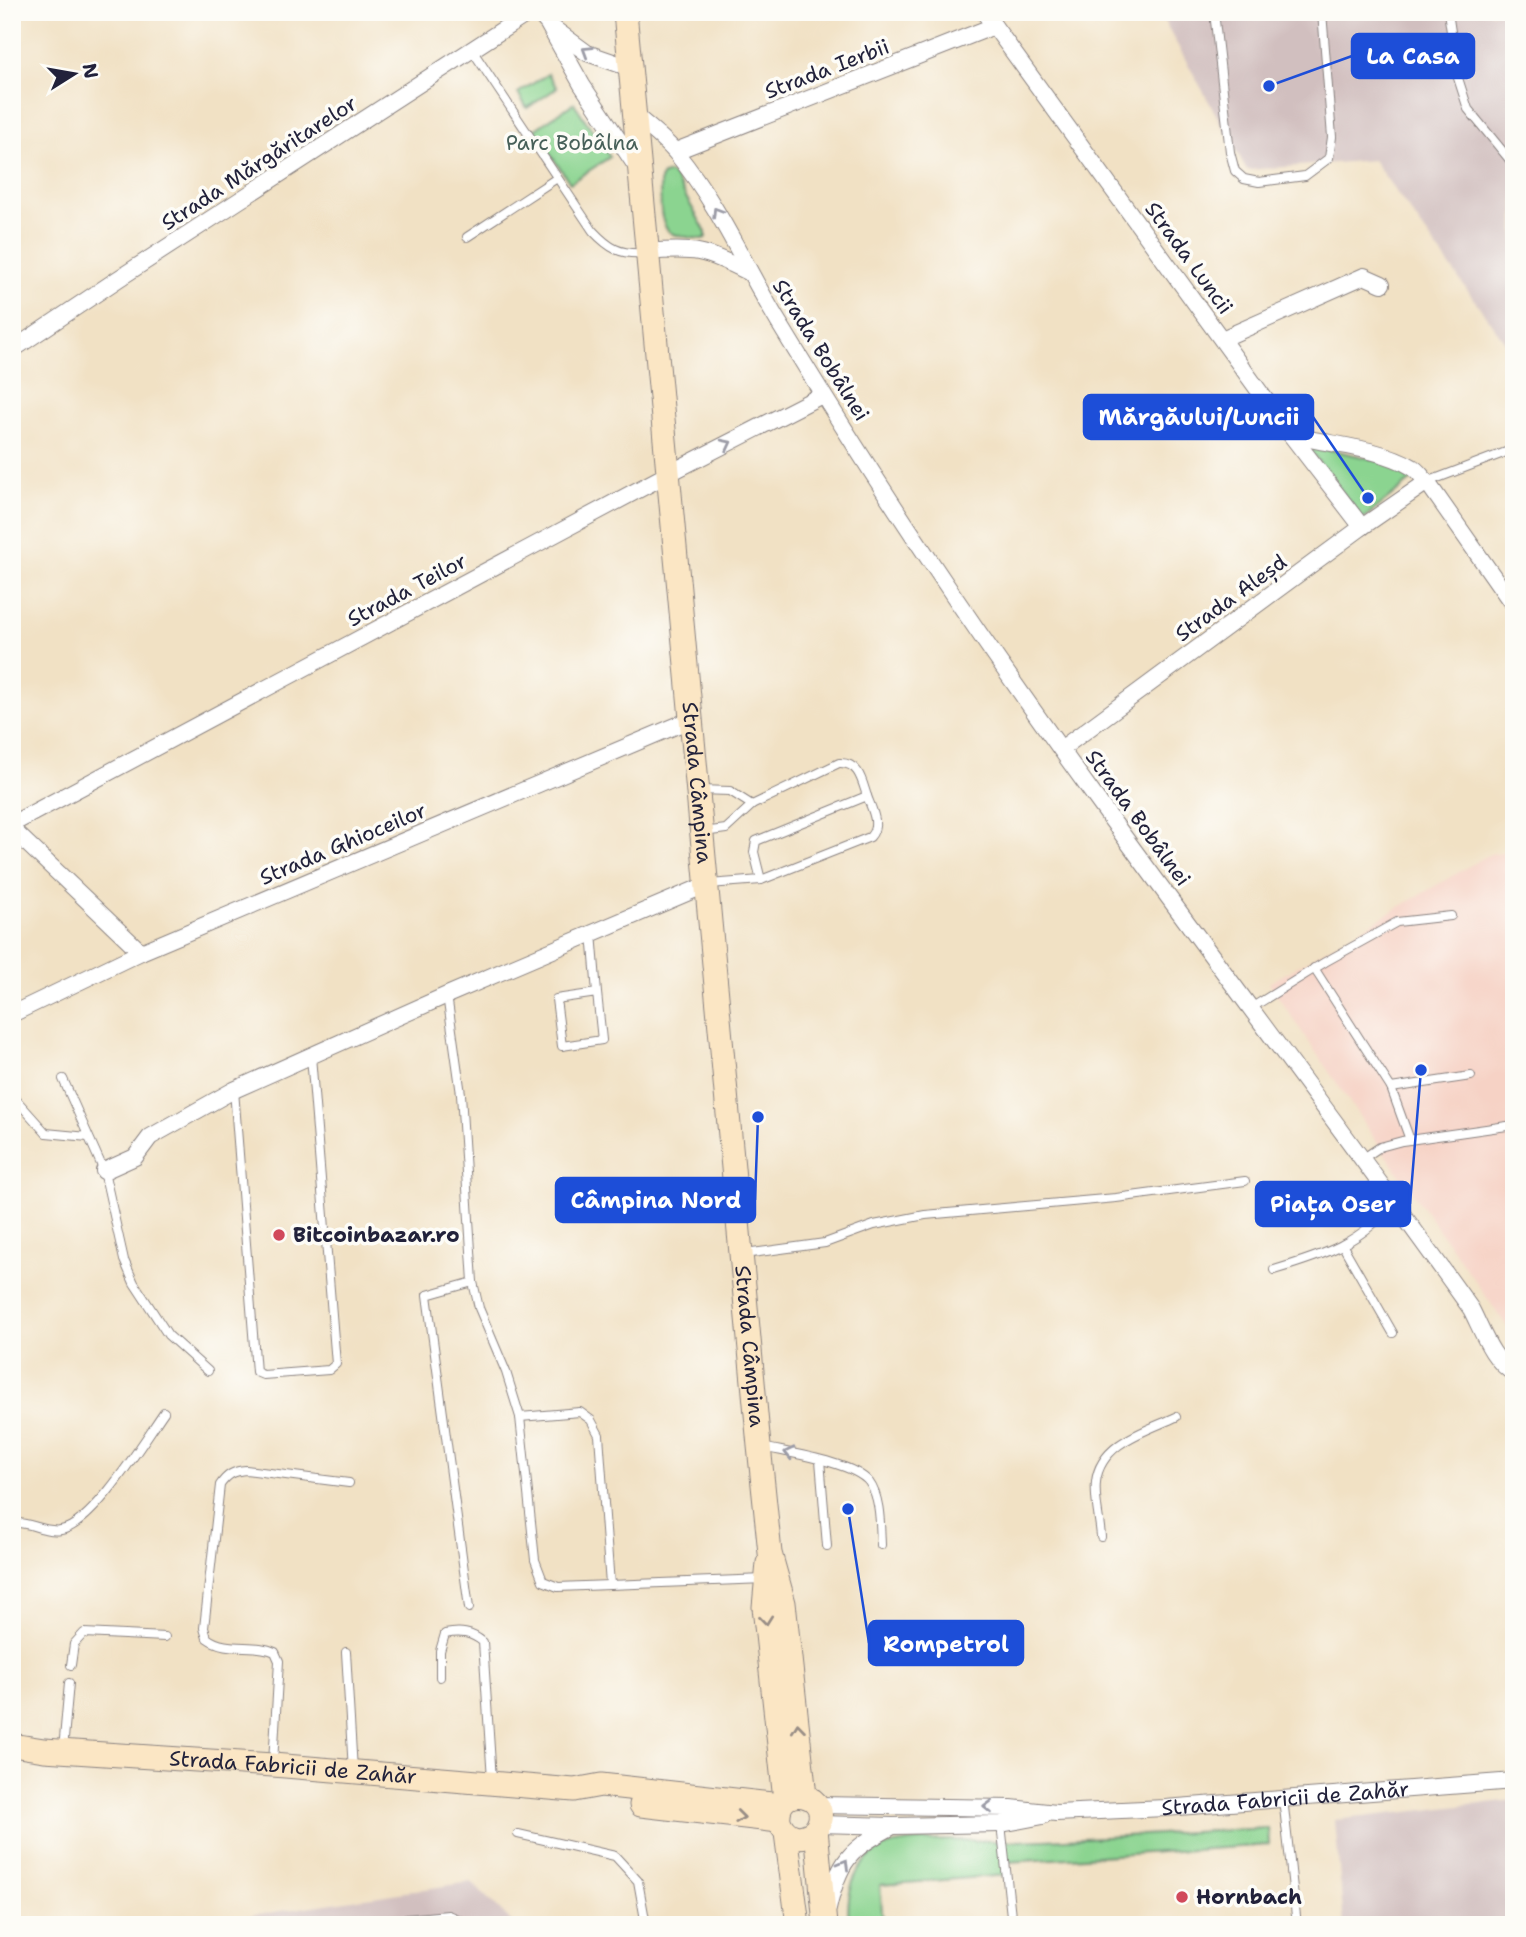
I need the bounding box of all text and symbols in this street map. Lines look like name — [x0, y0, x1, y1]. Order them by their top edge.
street label: Strada Ierbii — [761, 32, 893, 106]
callout: La Casa — [1352, 34, 1474, 78]
north arrow — [38, 38, 108, 108]
text: La Casa — [1366, 41, 1460, 71]
one-way arrow — [581, 47, 594, 60]
text: N — [76, 61, 104, 81]
street label: Strada Mărgăritarelor — [156, 89, 362, 237]
park label: Parc Bobâlna — [506, 129, 638, 157]
street label: Strada Luncii — [1139, 196, 1239, 320]
one-way arrow — [712, 207, 725, 220]
street label: Strada Bobâlnei — [766, 274, 876, 426]
callout: Mărgăului/Luncii — [1084, 395, 1313, 439]
text: Mărgăului/Luncii — [1098, 402, 1300, 432]
one-way arrow — [720, 438, 732, 452]
street label: Strada Teilor — [342, 547, 472, 633]
street label: Strada Aleșd — [1169, 548, 1293, 649]
street label: Strada Câmpina — [676, 700, 719, 865]
street label: Strada Bobâlnei — [1079, 744, 1197, 892]
street label: Strada Ghioceilor — [255, 796, 431, 892]
callout: Câmpina Nord — [556, 1178, 755, 1222]
callout: Piața Oser — [1256, 1182, 1410, 1226]
text: Câmpina Nord — [571, 1185, 742, 1215]
text: Piața Oser — [1270, 1189, 1396, 1221]
place label: Bitcoinbazar.ro — [293, 1221, 460, 1249]
marker: Bitcoinbazar.ro — [271, 1227, 287, 1243]
street label: Strada Câmpina — [728, 1264, 771, 1428]
one-way arrow — [784, 1447, 796, 1462]
one-way arrow — [758, 1615, 773, 1626]
callout: Rompetrol — [869, 1621, 1023, 1665]
text: Rompetrol — [883, 1629, 1009, 1659]
one-way arrow — [791, 1722, 806, 1734]
street label: Strada Fabricii de Zahăr — [168, 1744, 418, 1791]
street label: Strada Fabricii de Zahăr — [1160, 1775, 1410, 1822]
one-way arrow — [982, 1800, 993, 1815]
one-way arrow — [734, 1809, 746, 1824]
one-way arrow — [836, 1859, 849, 1872]
place label: Hornbach — [1196, 1883, 1302, 1911]
marker: Hornbach — [1174, 1889, 1190, 1905]

